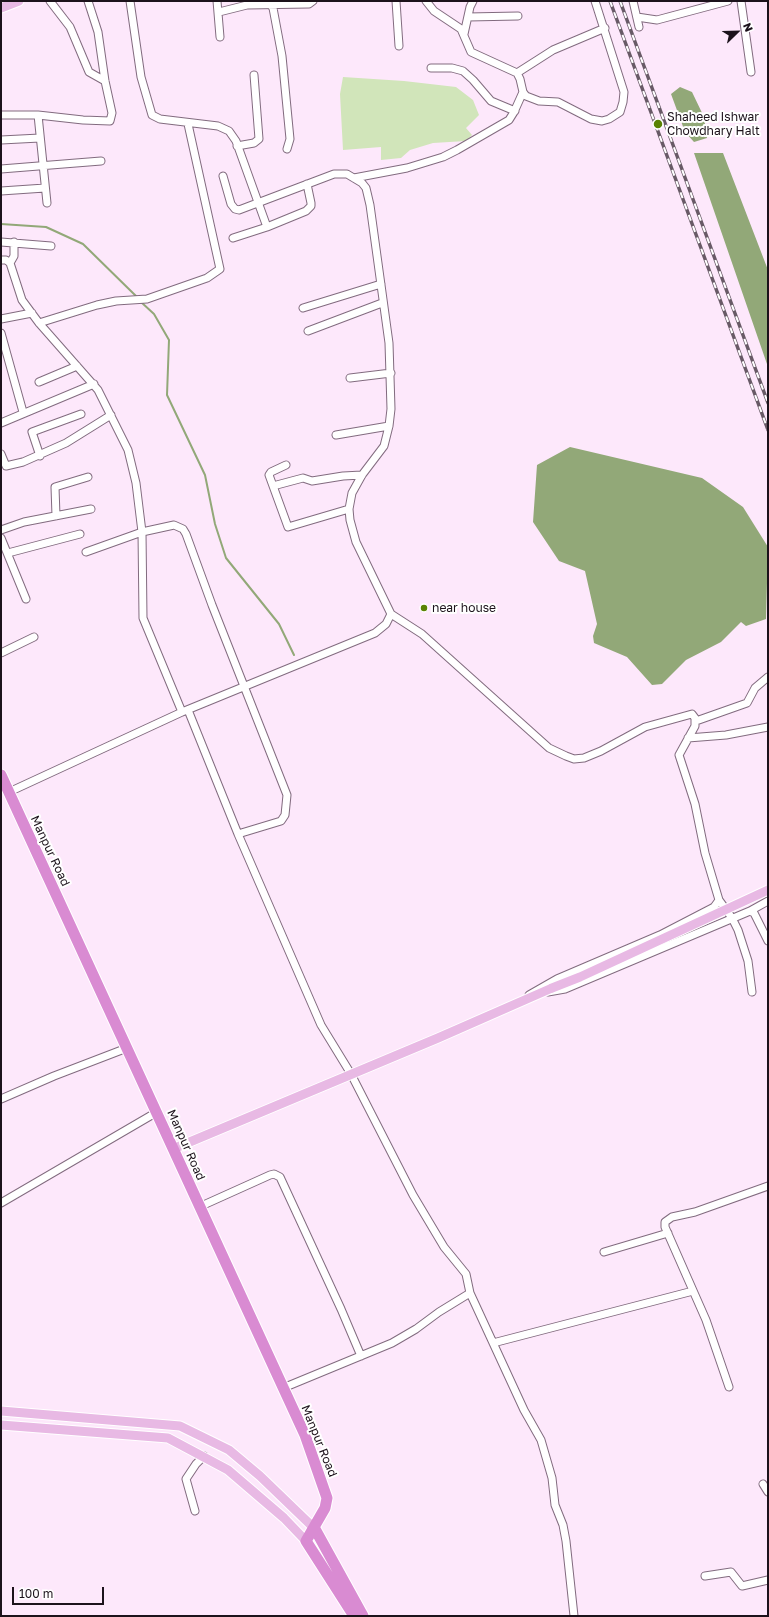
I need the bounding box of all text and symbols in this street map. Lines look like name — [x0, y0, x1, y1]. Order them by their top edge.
north arrow — [717, 12, 757, 52]
text: N — [741, 21, 756, 34]
place label: Shaheed Ishwar Chowdhary Halt — [667, 110, 760, 138]
marker: Shaheed Ishwar Chowdhary Halt — [652, 118, 664, 130]
place label: near house — [432, 601, 496, 615]
marker: near house — [419, 603, 429, 613]
street label: Manpur Road — [27, 813, 73, 889]
street label: Manpur Road — [164, 1107, 208, 1183]
street label: Manpur Road — [298, 1403, 340, 1479]
scale bar — [14, 1579, 106, 1605]
text: 100 m — [19, 1586, 53, 1601]

